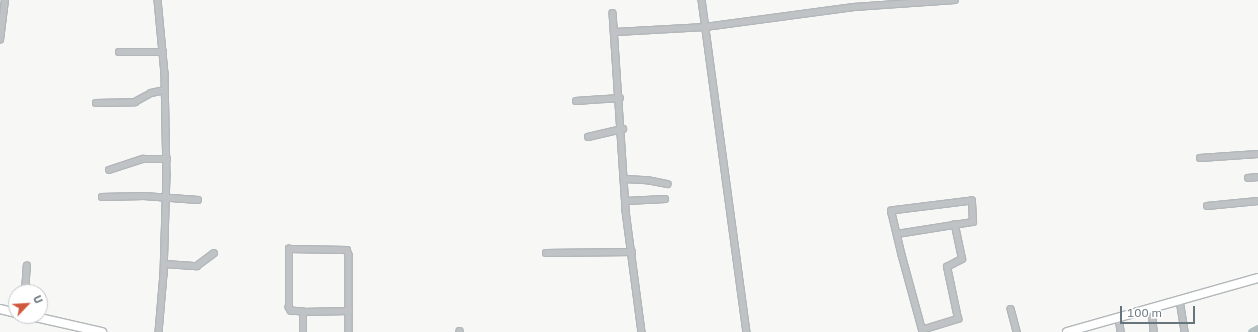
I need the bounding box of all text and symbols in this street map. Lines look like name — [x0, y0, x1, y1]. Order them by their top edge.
north arrow — [8, 284, 48, 324]
text: U — [30, 293, 46, 306]
scale bar — [1122, 298, 1197, 324]
text: 100 m — [1127, 305, 1162, 320]

